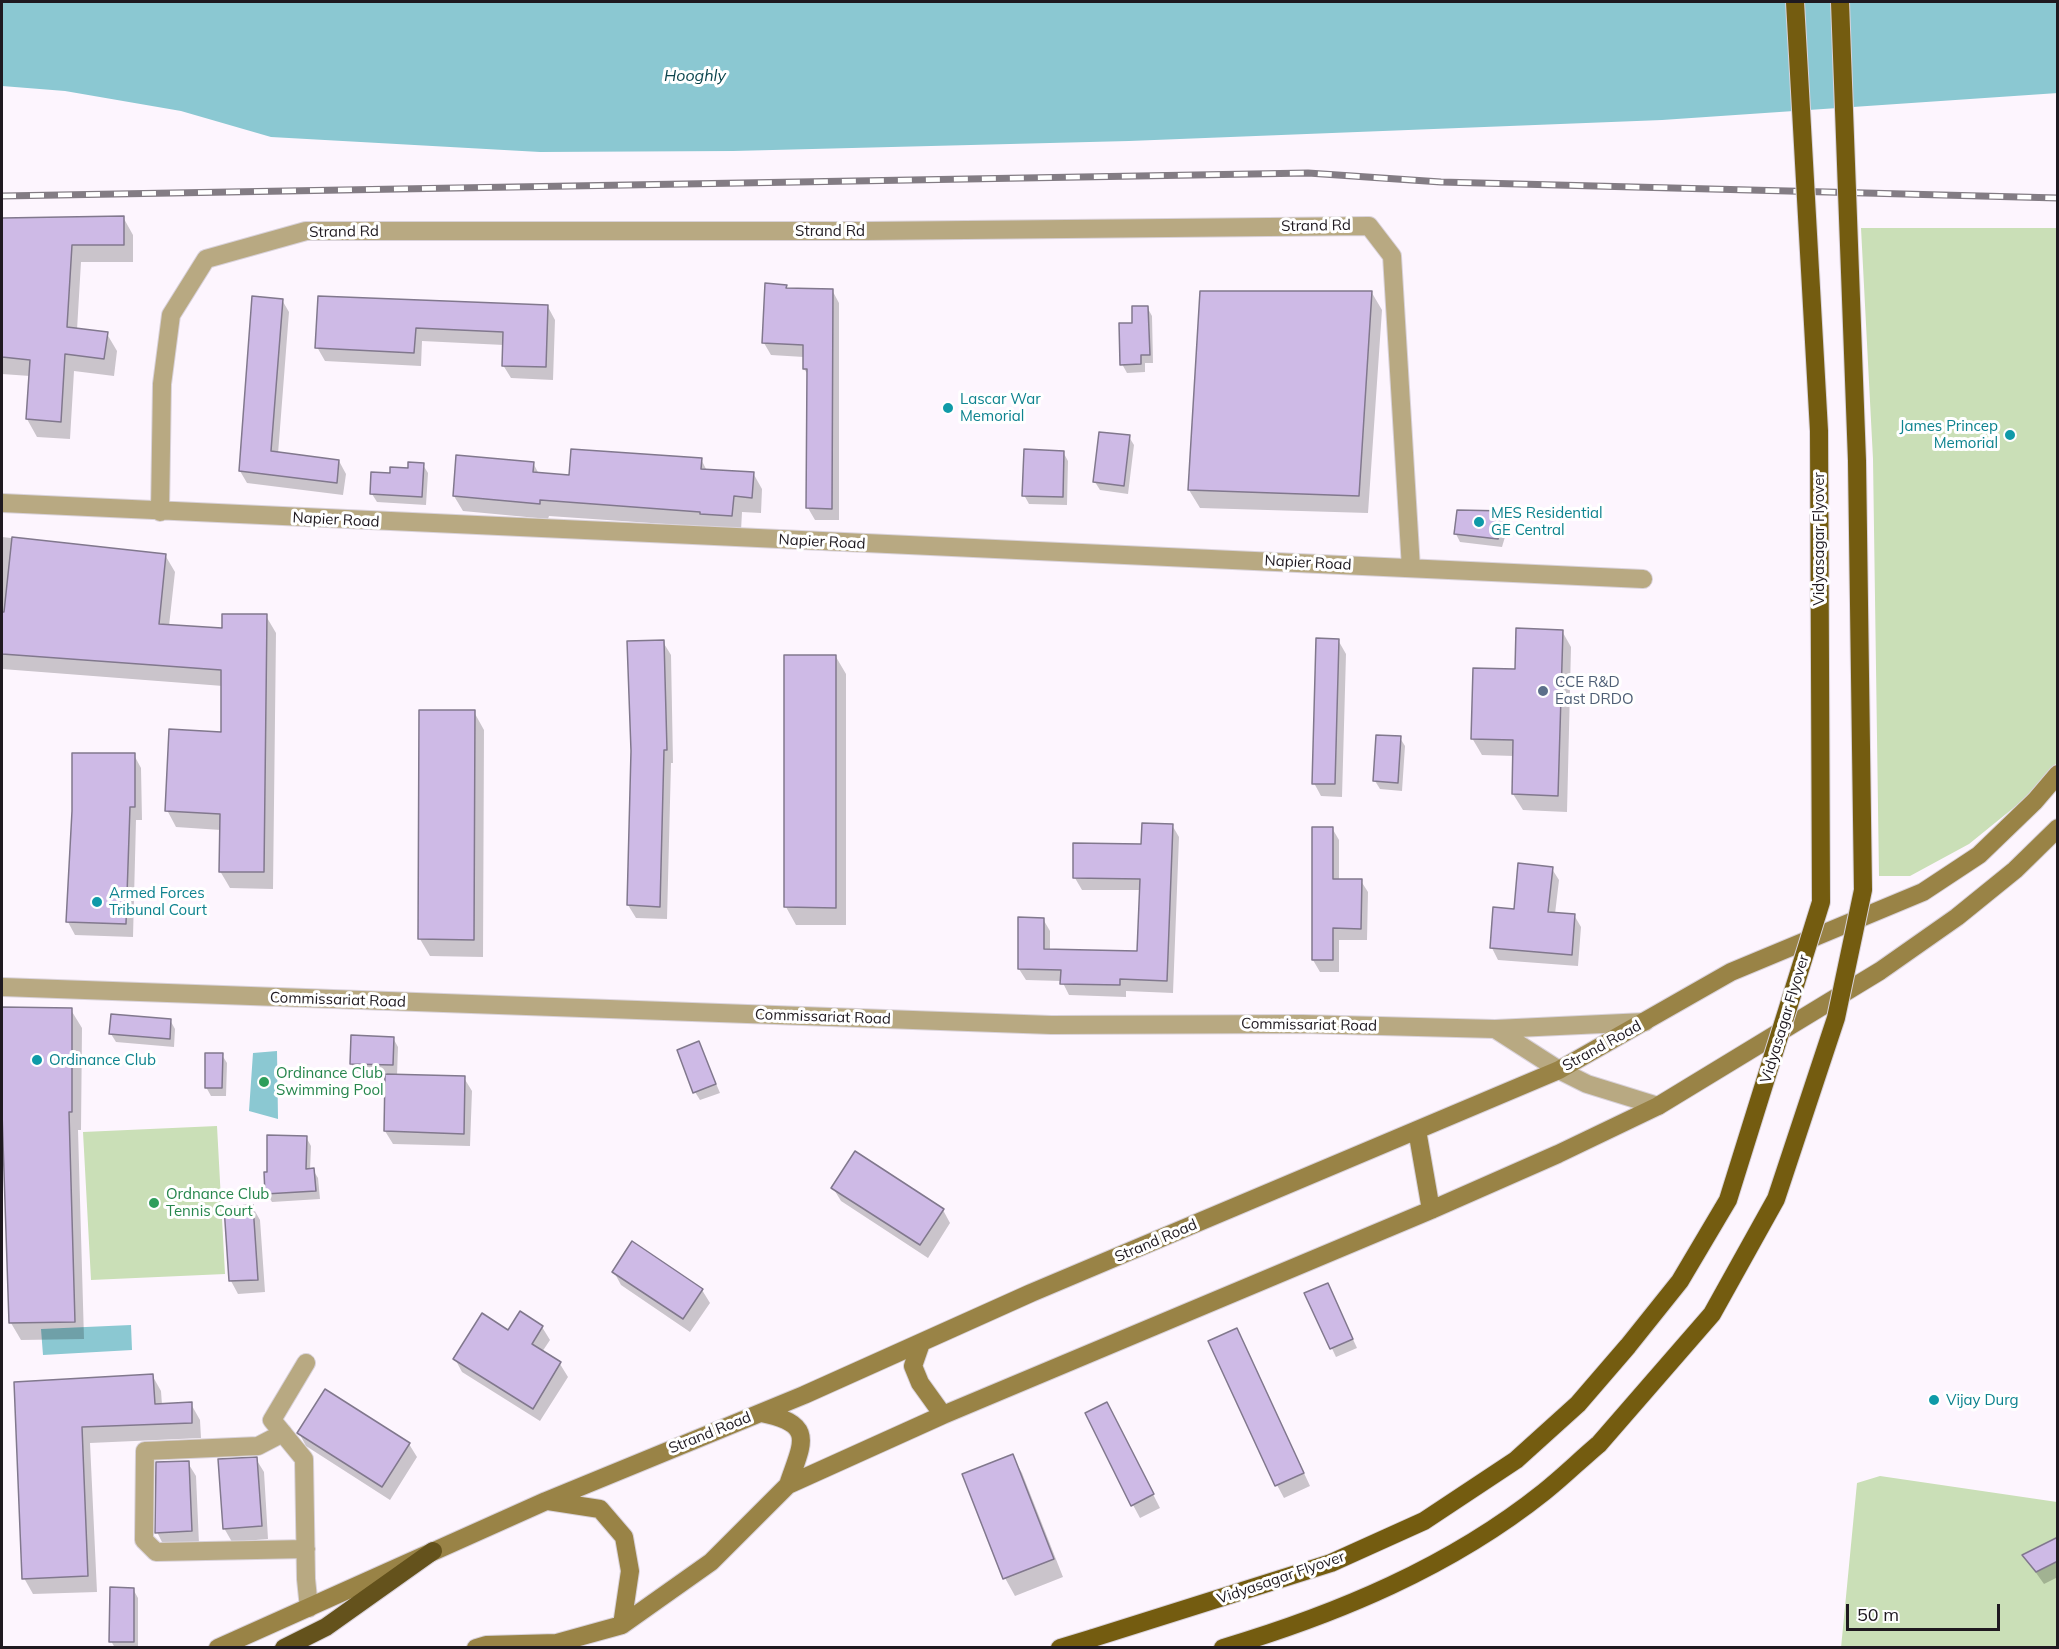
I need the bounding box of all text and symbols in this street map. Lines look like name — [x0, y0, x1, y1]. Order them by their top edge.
water label: Hooghly — [664, 66, 726, 86]
street label: Strand Rd — [1281, 216, 1351, 236]
street label: Strand Rd — [309, 222, 379, 242]
street label: Strand Rd — [795, 222, 865, 240]
place label: Lascar War Memorial — [960, 390, 1041, 425]
marker: Lascar War Memorial — [941, 401, 955, 415]
place label: James Princep Memorial — [1900, 417, 1998, 452]
marker: James Princep Memorial — [2003, 428, 2017, 442]
street label: Vidyasagar Flyover — [1810, 472, 1828, 606]
place label: MES Residential GE Central — [1491, 504, 1603, 539]
street label: Napier Road — [292, 509, 380, 531]
marker: MES Residential GE Central — [1472, 515, 1486, 529]
street label: Napier Road — [778, 531, 866, 553]
street label: Napier Road — [1264, 552, 1352, 574]
place label: CCE R&D East DRDO — [1555, 673, 1634, 708]
marker: CCE R&D East DRDO — [1536, 684, 1550, 698]
place label: Armed Forces Tribunal Court — [109, 884, 207, 919]
marker: Armed Forces Tribunal Court — [90, 895, 104, 909]
street label: Vidyasagar Flyover — [1757, 953, 1813, 1085]
street label: Commissariat Road — [270, 989, 406, 1011]
street label: Commissariat Road — [755, 1006, 891, 1028]
street label: Commissariat Road — [1241, 1015, 1377, 1035]
street label: Strand Road — [1559, 1017, 1645, 1075]
place label: Ordinance Club — [49, 1051, 156, 1069]
marker: Ordinance Club — [30, 1053, 44, 1067]
place label: Ordinance Club Swimming Pool — [276, 1064, 384, 1099]
marker: Ordinance Club Swimming Pool — [257, 1075, 271, 1089]
place label: Ordnance Club Tennis Court — [166, 1185, 269, 1220]
marker: Ordnance Club Tennis Court — [147, 1196, 161, 1210]
street label: Strand Road — [1112, 1216, 1200, 1266]
place label: Vijay Durg — [1946, 1391, 2019, 1409]
marker: Vijay Durg — [1927, 1393, 1941, 1407]
street label: Strand Road — [666, 1408, 754, 1458]
street label: Vidyasagar Flyover — [1215, 1548, 1347, 1608]
scale bar — [1849, 1592, 2004, 1630]
text: 50 m — [1857, 1603, 1899, 1626]

